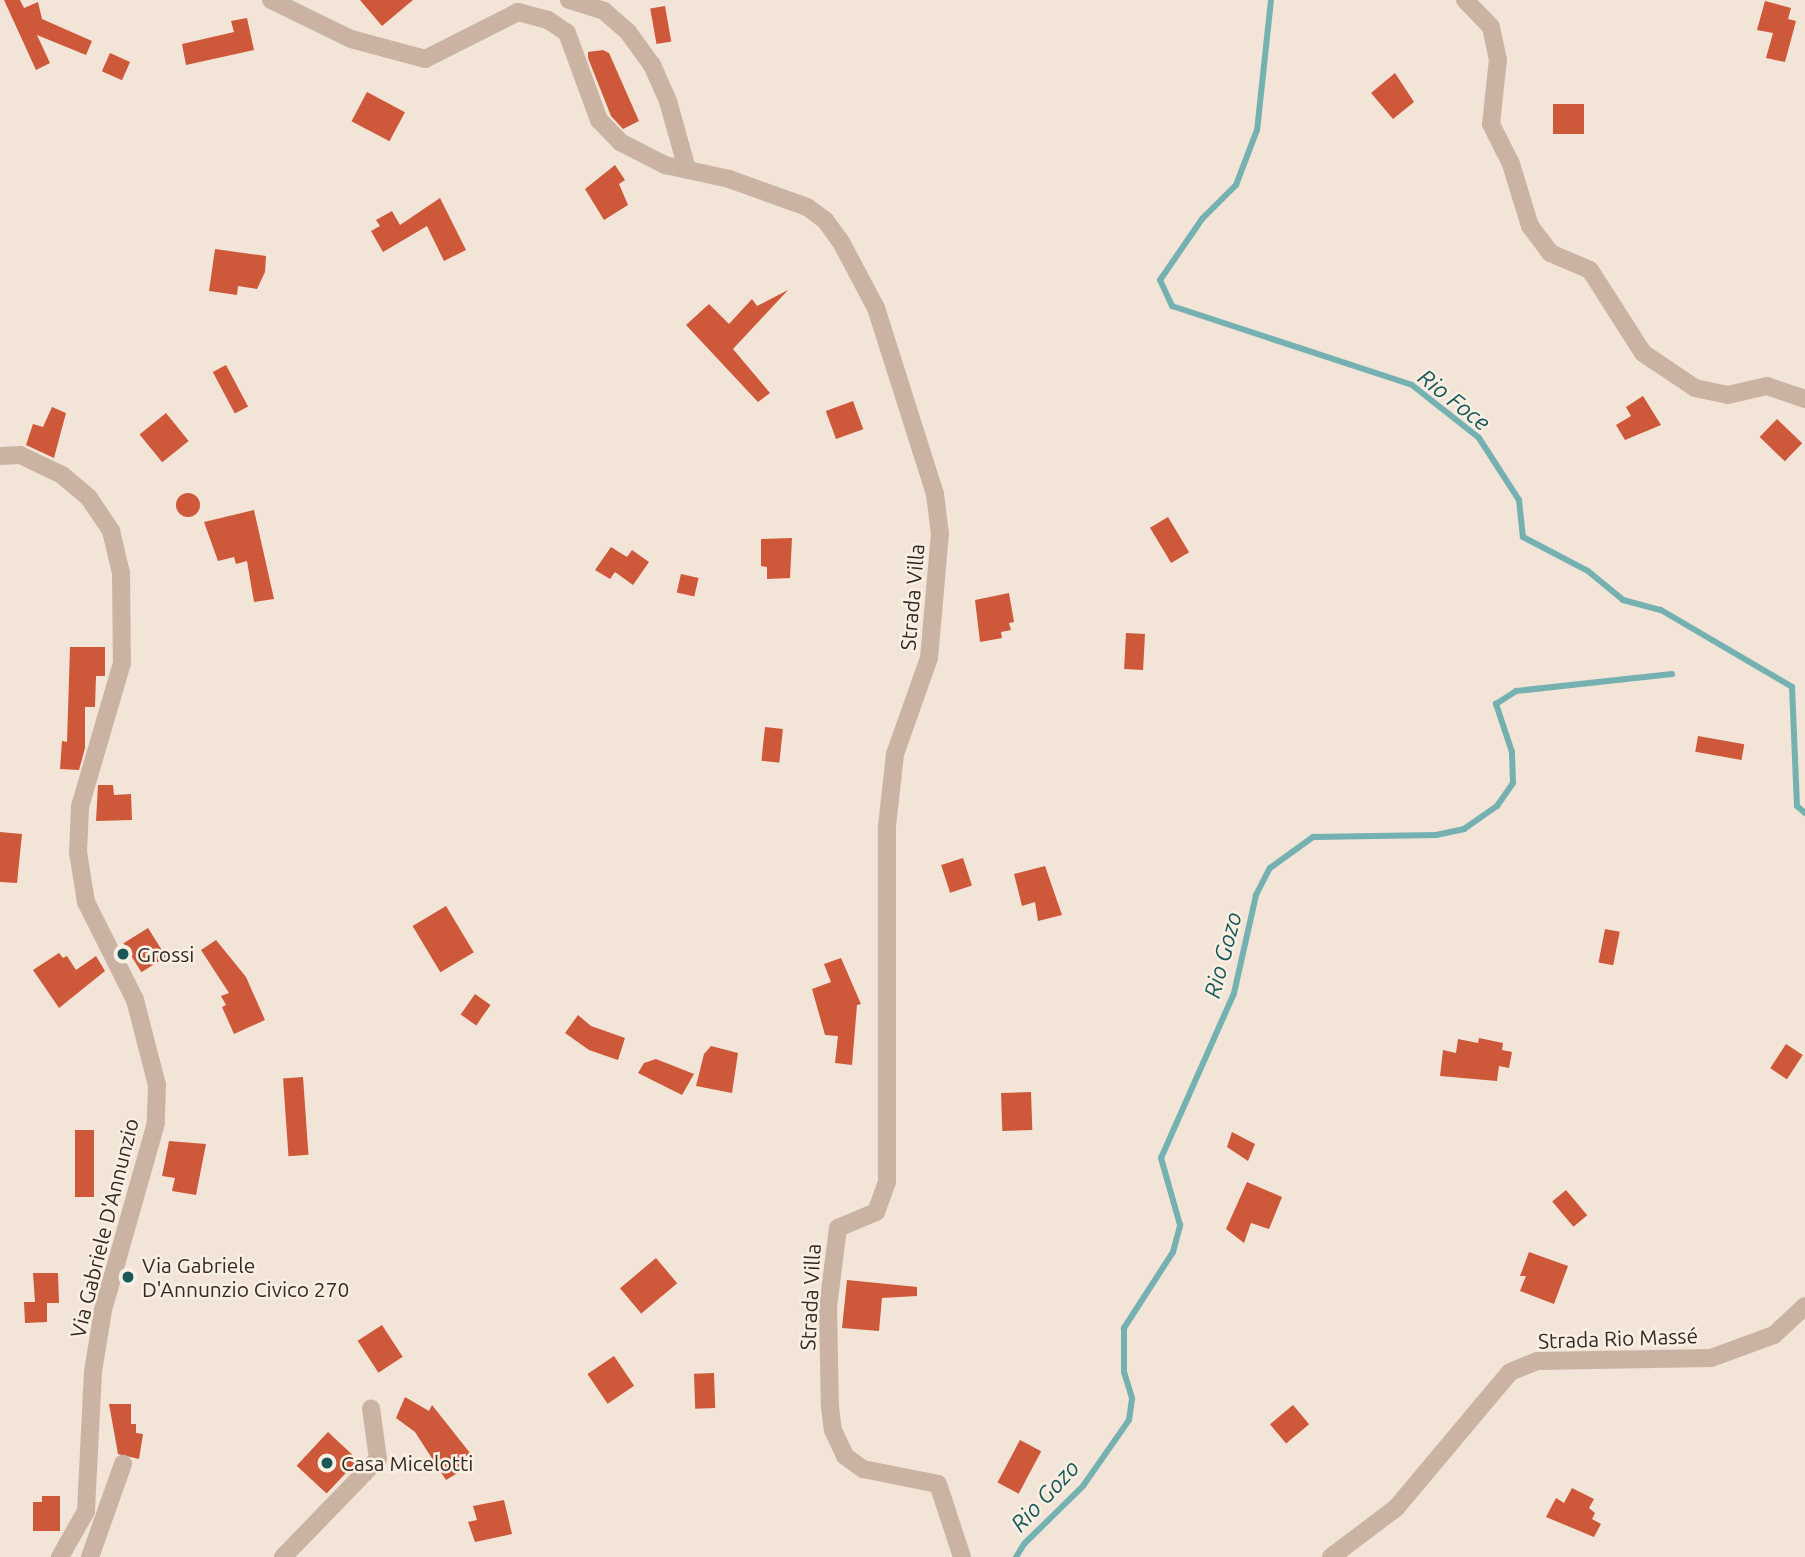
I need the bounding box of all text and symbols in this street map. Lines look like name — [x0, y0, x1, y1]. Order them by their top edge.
water label: Rio Foce — [1413, 363, 1495, 437]
street label: Strada Villa — [895, 543, 929, 651]
water label: Rio Gozo — [1198, 909, 1248, 1001]
place label: Grossi — [137, 941, 194, 967]
marker: Grossi — [115, 946, 131, 962]
street label: Via Gabriele D'Annunzio — [65, 1116, 143, 1340]
street label: Strada Villa — [795, 1243, 825, 1351]
place label: Via Gabriele D'Annunzio Civico 270 — [142, 1252, 349, 1302]
marker: Via Gabriele D'Annunzio Civico 270 — [120, 1269, 136, 1285]
street label: Strada Rio Massé — [1538, 1323, 1698, 1353]
place label: Casa Micelotti — [341, 1450, 473, 1476]
water label: Rio Gozo — [1005, 1454, 1085, 1538]
marker: Casa Micelotti — [319, 1455, 335, 1471]

